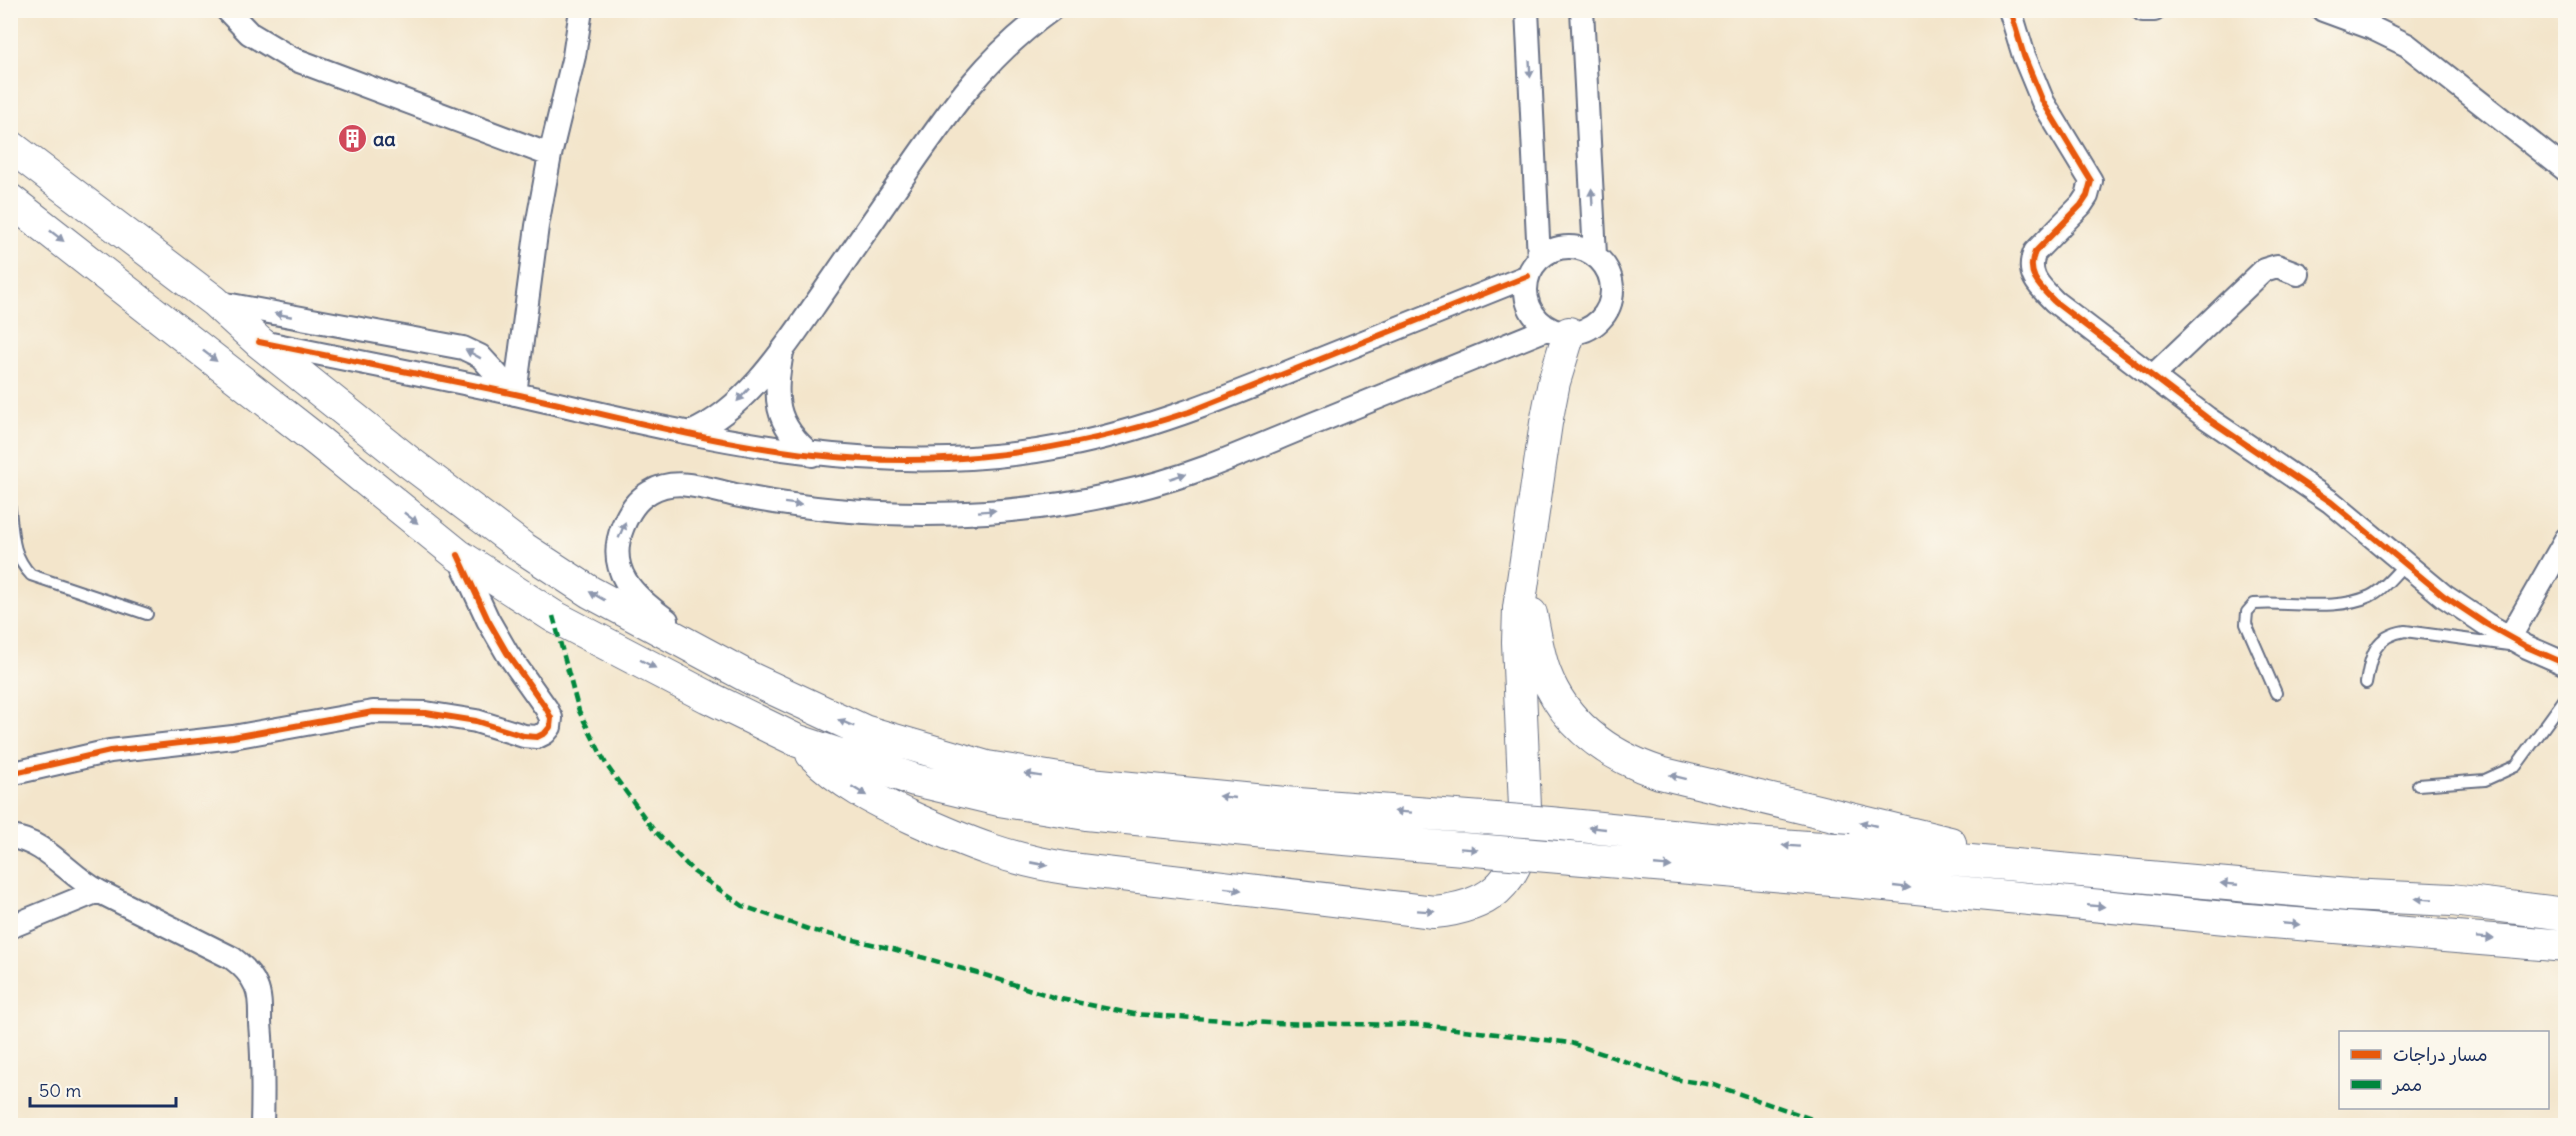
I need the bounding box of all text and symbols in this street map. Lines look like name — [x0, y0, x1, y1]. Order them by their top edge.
one-way arrow — [1525, 59, 1534, 78]
building icon: aa — [336, 123, 368, 155]
place label: aa — [373, 126, 396, 151]
one-way arrow — [1587, 187, 1597, 206]
one-way arrow — [49, 229, 64, 241]
one-way arrow — [273, 310, 292, 319]
one-way arrow — [465, 349, 482, 359]
one-way arrow — [202, 350, 218, 363]
one-way arrow — [737, 387, 750, 402]
one-way arrow — [1169, 471, 1187, 480]
one-way arrow — [783, 500, 802, 509]
one-way arrow — [978, 507, 997, 516]
one-way arrow — [403, 511, 419, 524]
one-way arrow — [618, 521, 627, 539]
one-way arrow — [588, 591, 605, 601]
one-way arrow — [639, 659, 656, 669]
one-way arrow — [836, 718, 854, 728]
one-way arrow — [1024, 770, 1043, 779]
one-way arrow — [1669, 772, 1688, 782]
one-way arrow — [851, 785, 867, 797]
one-way arrow — [1217, 792, 1236, 802]
one-way arrow — [1393, 807, 1412, 817]
one-way arrow — [1858, 819, 1877, 829]
one-way arrow — [1587, 823, 1606, 833]
one-way arrow — [1782, 841, 1801, 851]
one-way arrow — [1459, 845, 1478, 854]
one-way arrow — [1030, 860, 1049, 869]
one-way arrow — [1653, 861, 1672, 871]
one-way arrow — [2220, 879, 2239, 889]
one-way arrow — [1893, 882, 1912, 892]
one-way arrow — [1223, 884, 1242, 893]
one-way arrow — [2414, 894, 2433, 903]
one-way arrow — [2087, 901, 2106, 911]
one-way arrow — [1417, 907, 1436, 916]
one-way arrow — [2281, 919, 2300, 928]
one-way arrow — [2476, 934, 2495, 943]
legend — [2339, 1031, 2549, 1109]
text: مسار دراجات — [2393, 1043, 2488, 1066]
scale bar — [30, 1070, 176, 1108]
text: ممر — [2391, 1073, 2422, 1096]
text: 50 m — [39, 1079, 81, 1102]

